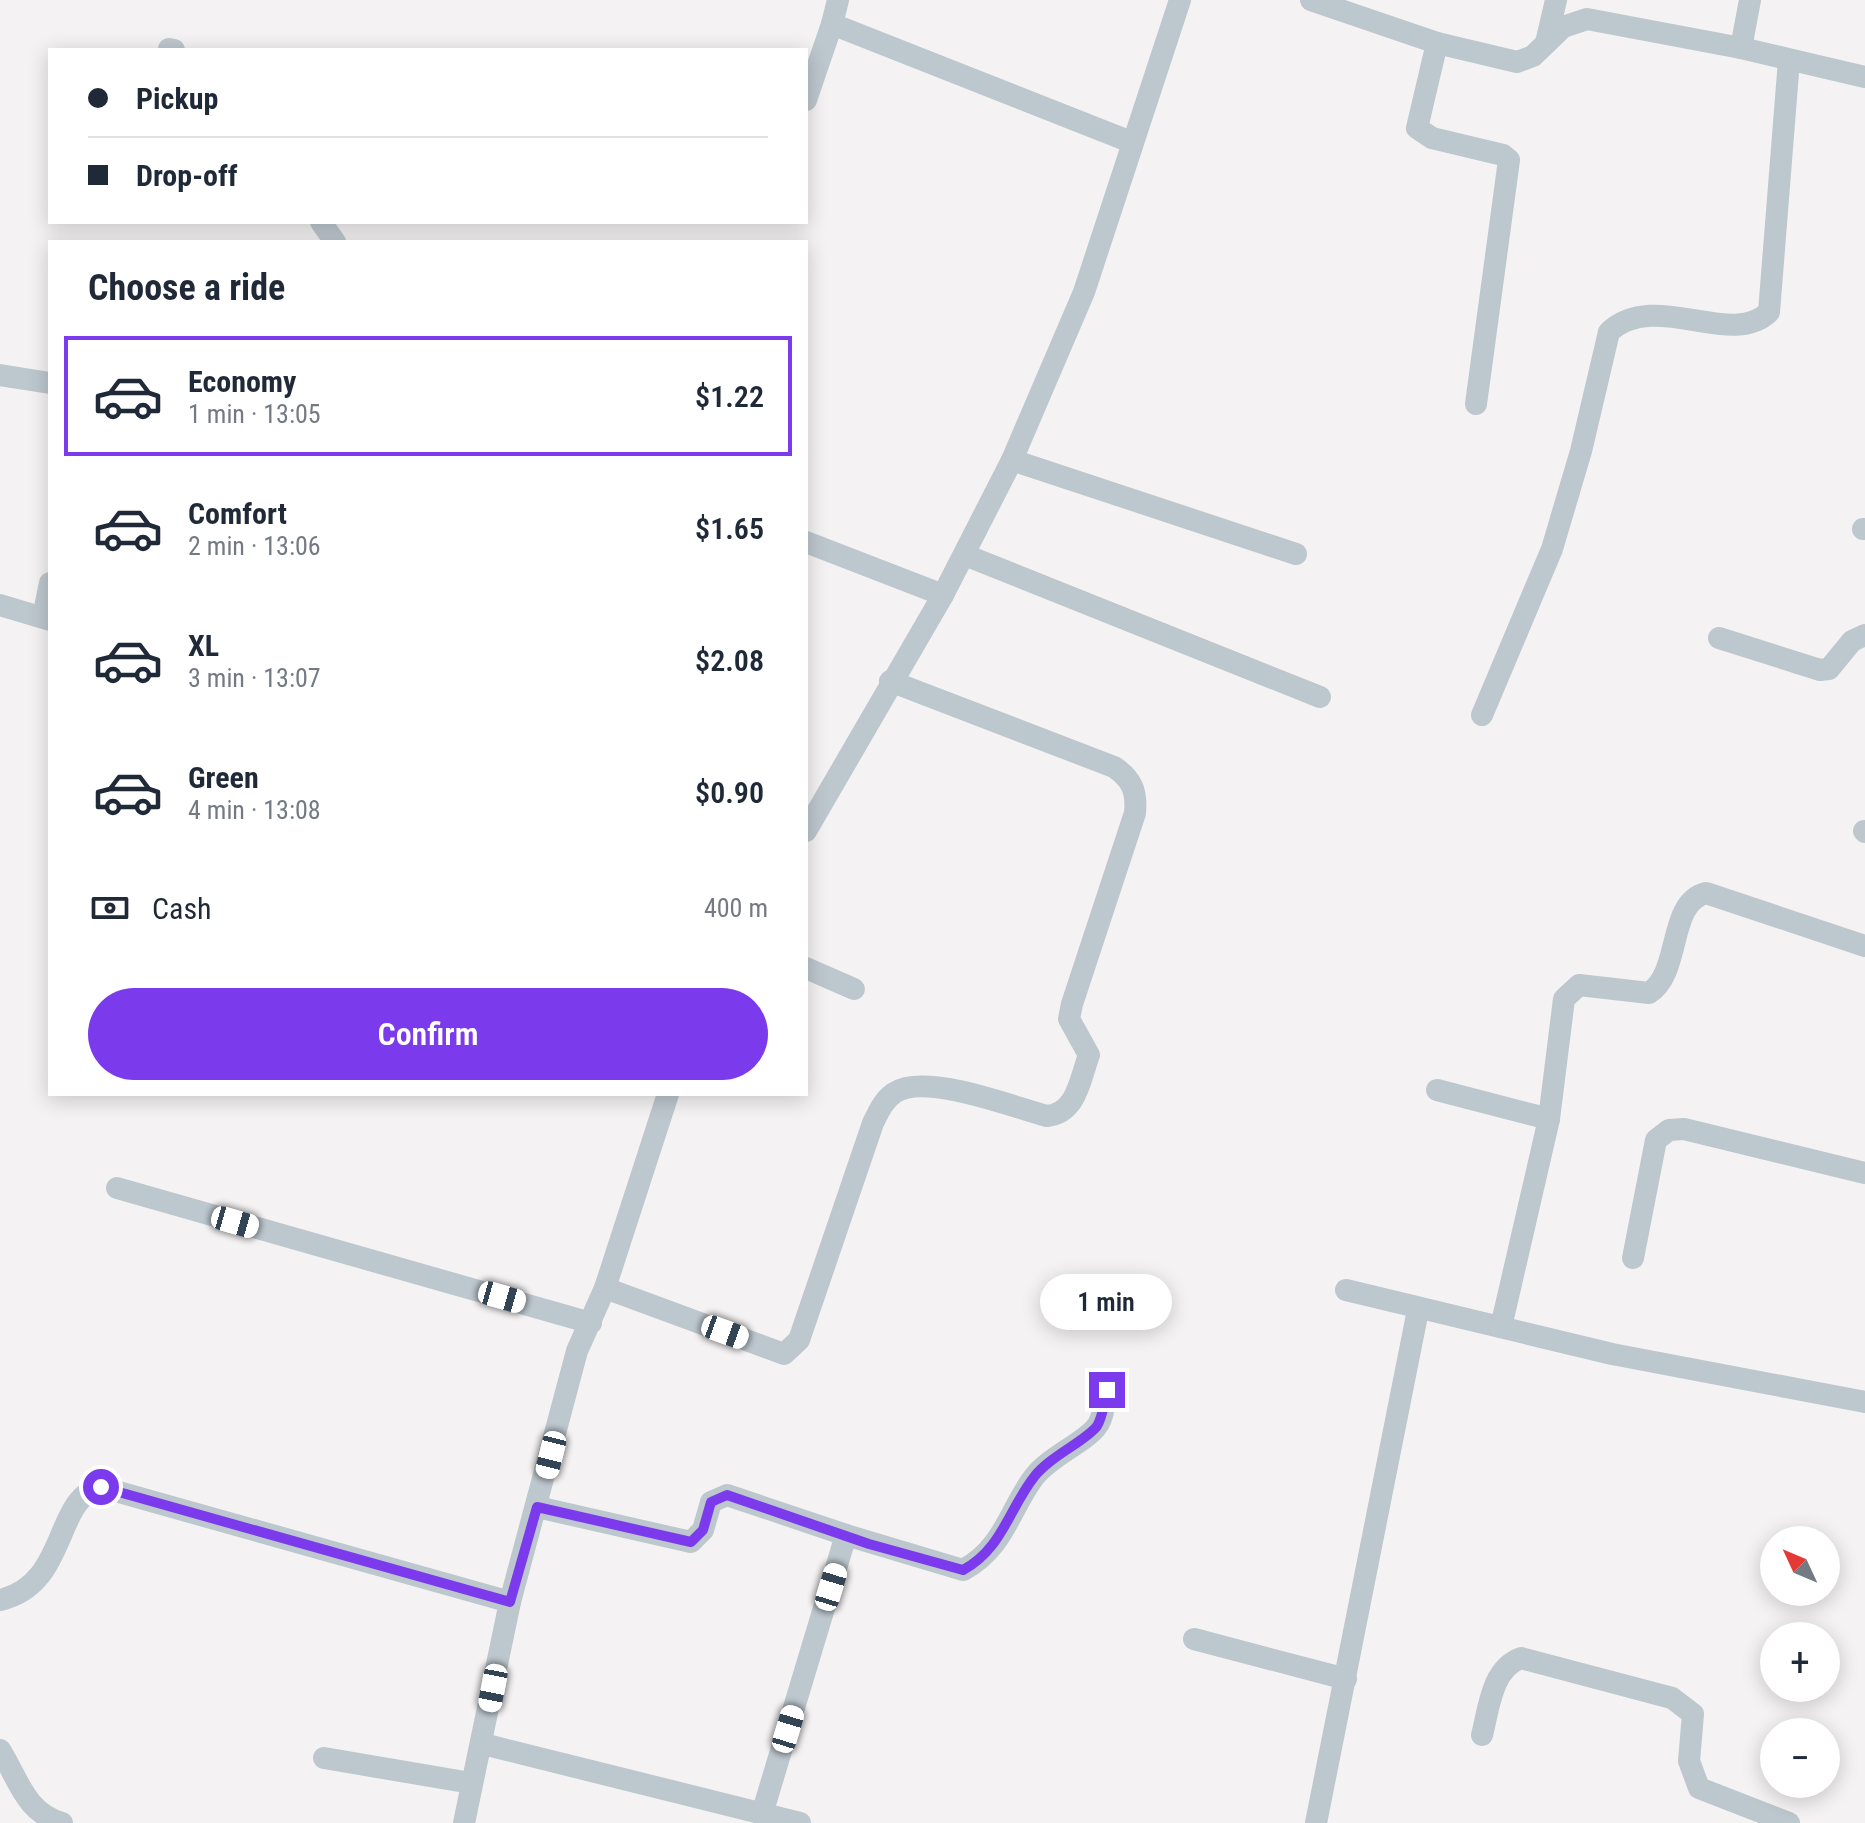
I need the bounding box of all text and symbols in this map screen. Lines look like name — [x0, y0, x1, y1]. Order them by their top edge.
text: Pickup — [136, 81, 218, 116]
text: Drop-off — [136, 158, 238, 193]
text: Choose a ride — [88, 267, 285, 309]
icon: car — [92, 360, 164, 432]
text: Economy — [188, 364, 296, 399]
text: $1.22 — [695, 379, 764, 414]
text: 1 min · 13:05 — [188, 399, 321, 429]
icon: car — [92, 492, 164, 564]
text: Comfort — [188, 496, 287, 531]
text: $1.65 — [695, 511, 764, 546]
text: 2 min · 13:06 — [188, 531, 321, 561]
icon: car — [92, 624, 164, 696]
text: XL — [188, 628, 219, 663]
text: $2.08 — [695, 643, 764, 678]
text: 3 min · 13:07 — [188, 663, 321, 693]
icon: car — [92, 756, 164, 828]
text: Green — [188, 760, 259, 795]
text: $0.90 — [695, 775, 764, 810]
text: 4 min · 13:08 — [188, 795, 321, 825]
icon: cash — [88, 886, 132, 930]
text: Cash — [152, 891, 212, 926]
text: 400 m — [704, 893, 768, 923]
button: Confirm — [88, 988, 768, 1080]
car — [209, 1204, 261, 1240]
callout: 1 min — [1041, 1274, 1173, 1330]
car — [476, 1279, 528, 1315]
text: 1 min — [1077, 1287, 1135, 1317]
car — [698, 1313, 752, 1351]
route end — [1089, 1372, 1125, 1408]
car — [534, 1429, 568, 1481]
route start — [83, 1469, 119, 1505]
north arrow — [1760, 1526, 1840, 1606]
map controls — [1760, 1526, 1840, 1798]
car — [813, 1561, 849, 1613]
button: + — [1760, 1622, 1840, 1702]
car — [477, 1662, 509, 1714]
car — [770, 1703, 806, 1755]
button: − — [1760, 1718, 1840, 1798]

